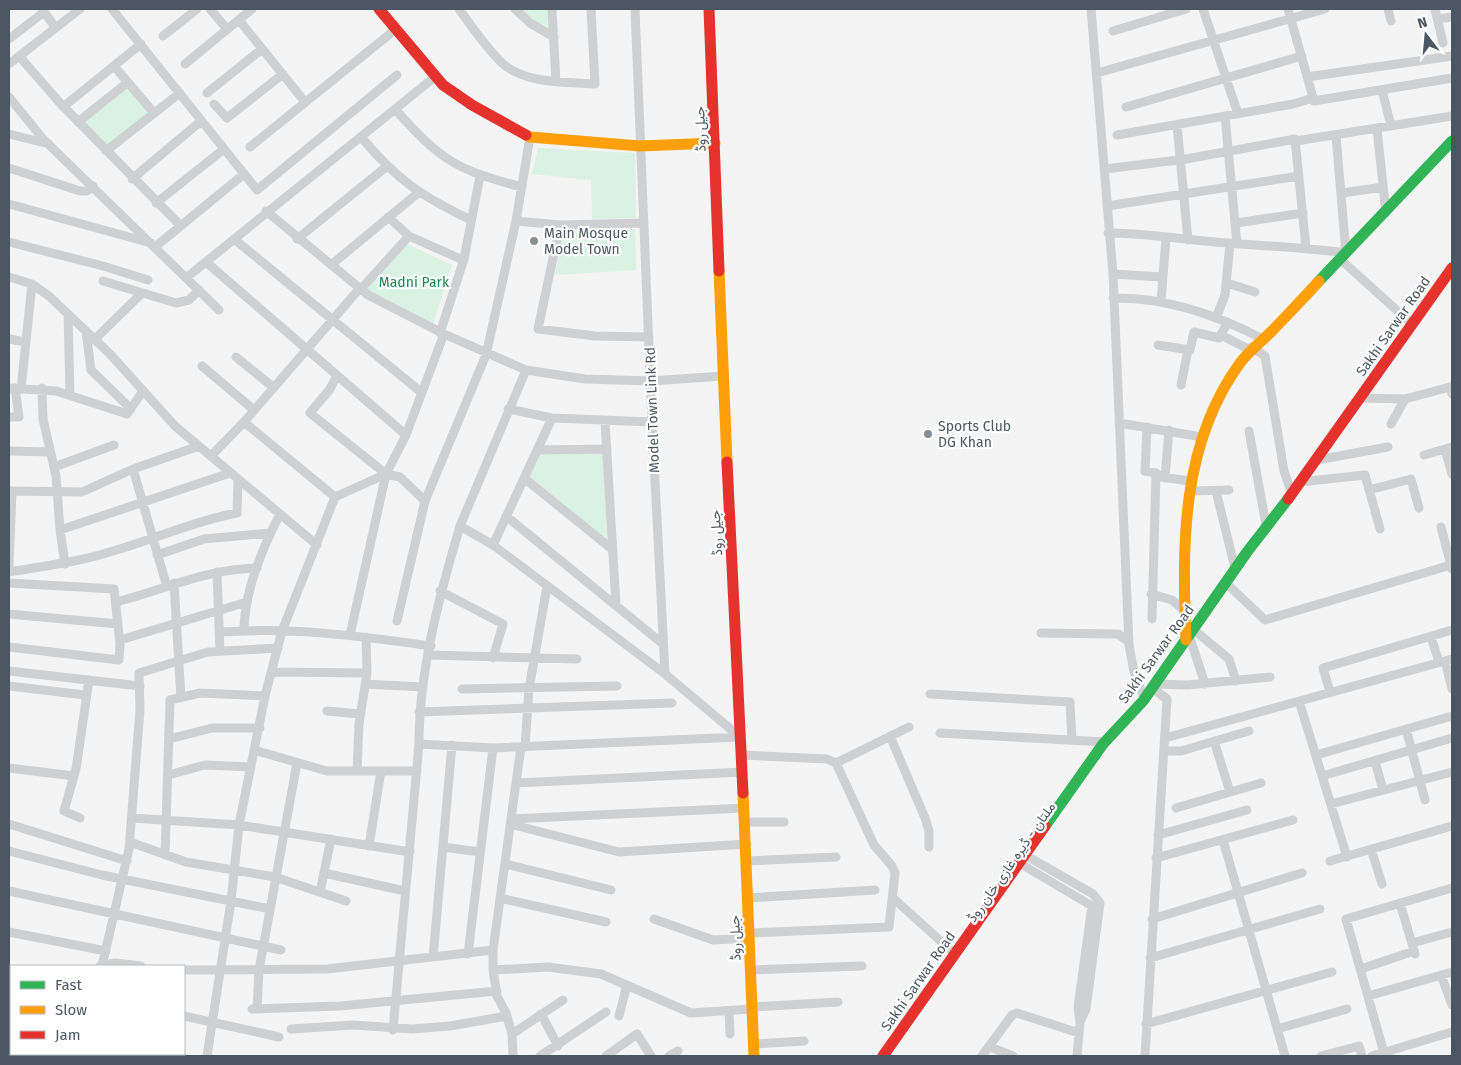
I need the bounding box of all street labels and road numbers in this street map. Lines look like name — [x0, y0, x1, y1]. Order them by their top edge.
street label: جیل روڈ — [691, 106, 710, 152]
street label: Sakhi Sarwar Road — [1353, 273, 1434, 379]
street label: Model Town Link Rd — [642, 347, 663, 473]
street label: جیل روڈ — [707, 510, 726, 556]
street label: Sakhi Sarwar Road — [1115, 602, 1198, 707]
street label: ملتان - ڈیرہ غازی خان روڈ — [964, 799, 1059, 926]
street label: جیل روڈ — [726, 915, 745, 961]
street label: Sakhi Sarwar Road — [878, 928, 959, 1034]

